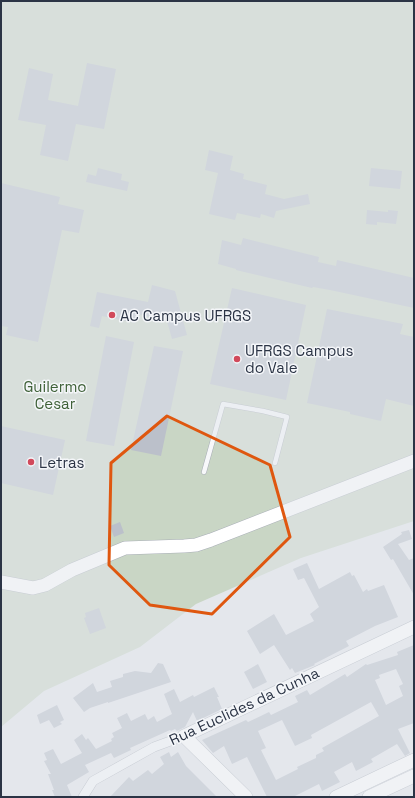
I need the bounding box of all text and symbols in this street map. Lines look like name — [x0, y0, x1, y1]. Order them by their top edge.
place label: AC Campus UFRGS — [120, 306, 251, 325]
marker: AC Campus UFRGS — [107, 310, 117, 320]
place label: UFRGS Campus do Vale — [245, 341, 354, 377]
marker: UFRGS Campus do Vale — [232, 354, 242, 364]
park label: Guilermo Cesar — [23, 377, 87, 413]
place label: Letras — [39, 453, 85, 472]
marker: Letras — [26, 457, 36, 467]
street label: Rua Euclides da Cunha — [166, 663, 322, 749]

